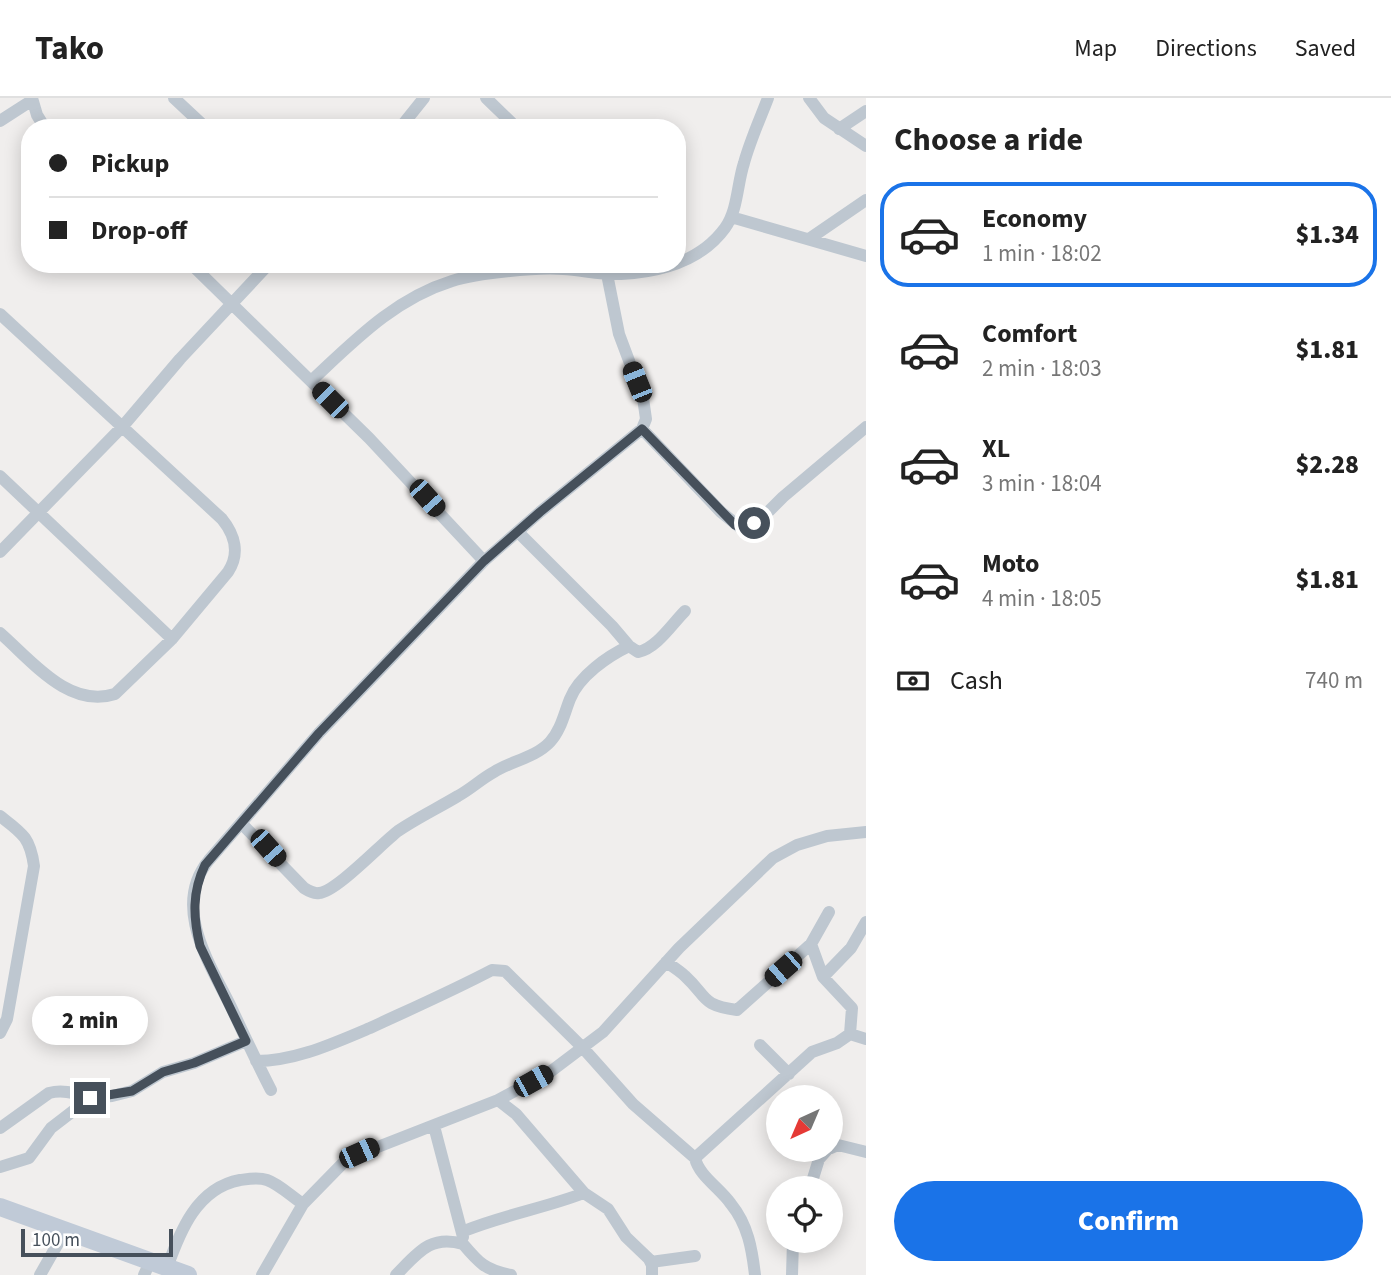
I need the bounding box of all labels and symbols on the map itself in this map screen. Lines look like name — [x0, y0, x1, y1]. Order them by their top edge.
car — [620, 359, 655, 405]
car — [308, 378, 353, 422]
car — [406, 475, 449, 521]
route start — [738, 507, 770, 539]
car — [247, 825, 290, 871]
car — [761, 947, 806, 991]
callout: 2 min — [32, 996, 148, 1046]
car — [510, 1062, 557, 1100]
route end — [74, 1082, 106, 1114]
north arrow — [766, 1085, 844, 1162]
car — [336, 1135, 383, 1171]
scale bar — [21, 1226, 173, 1258]

